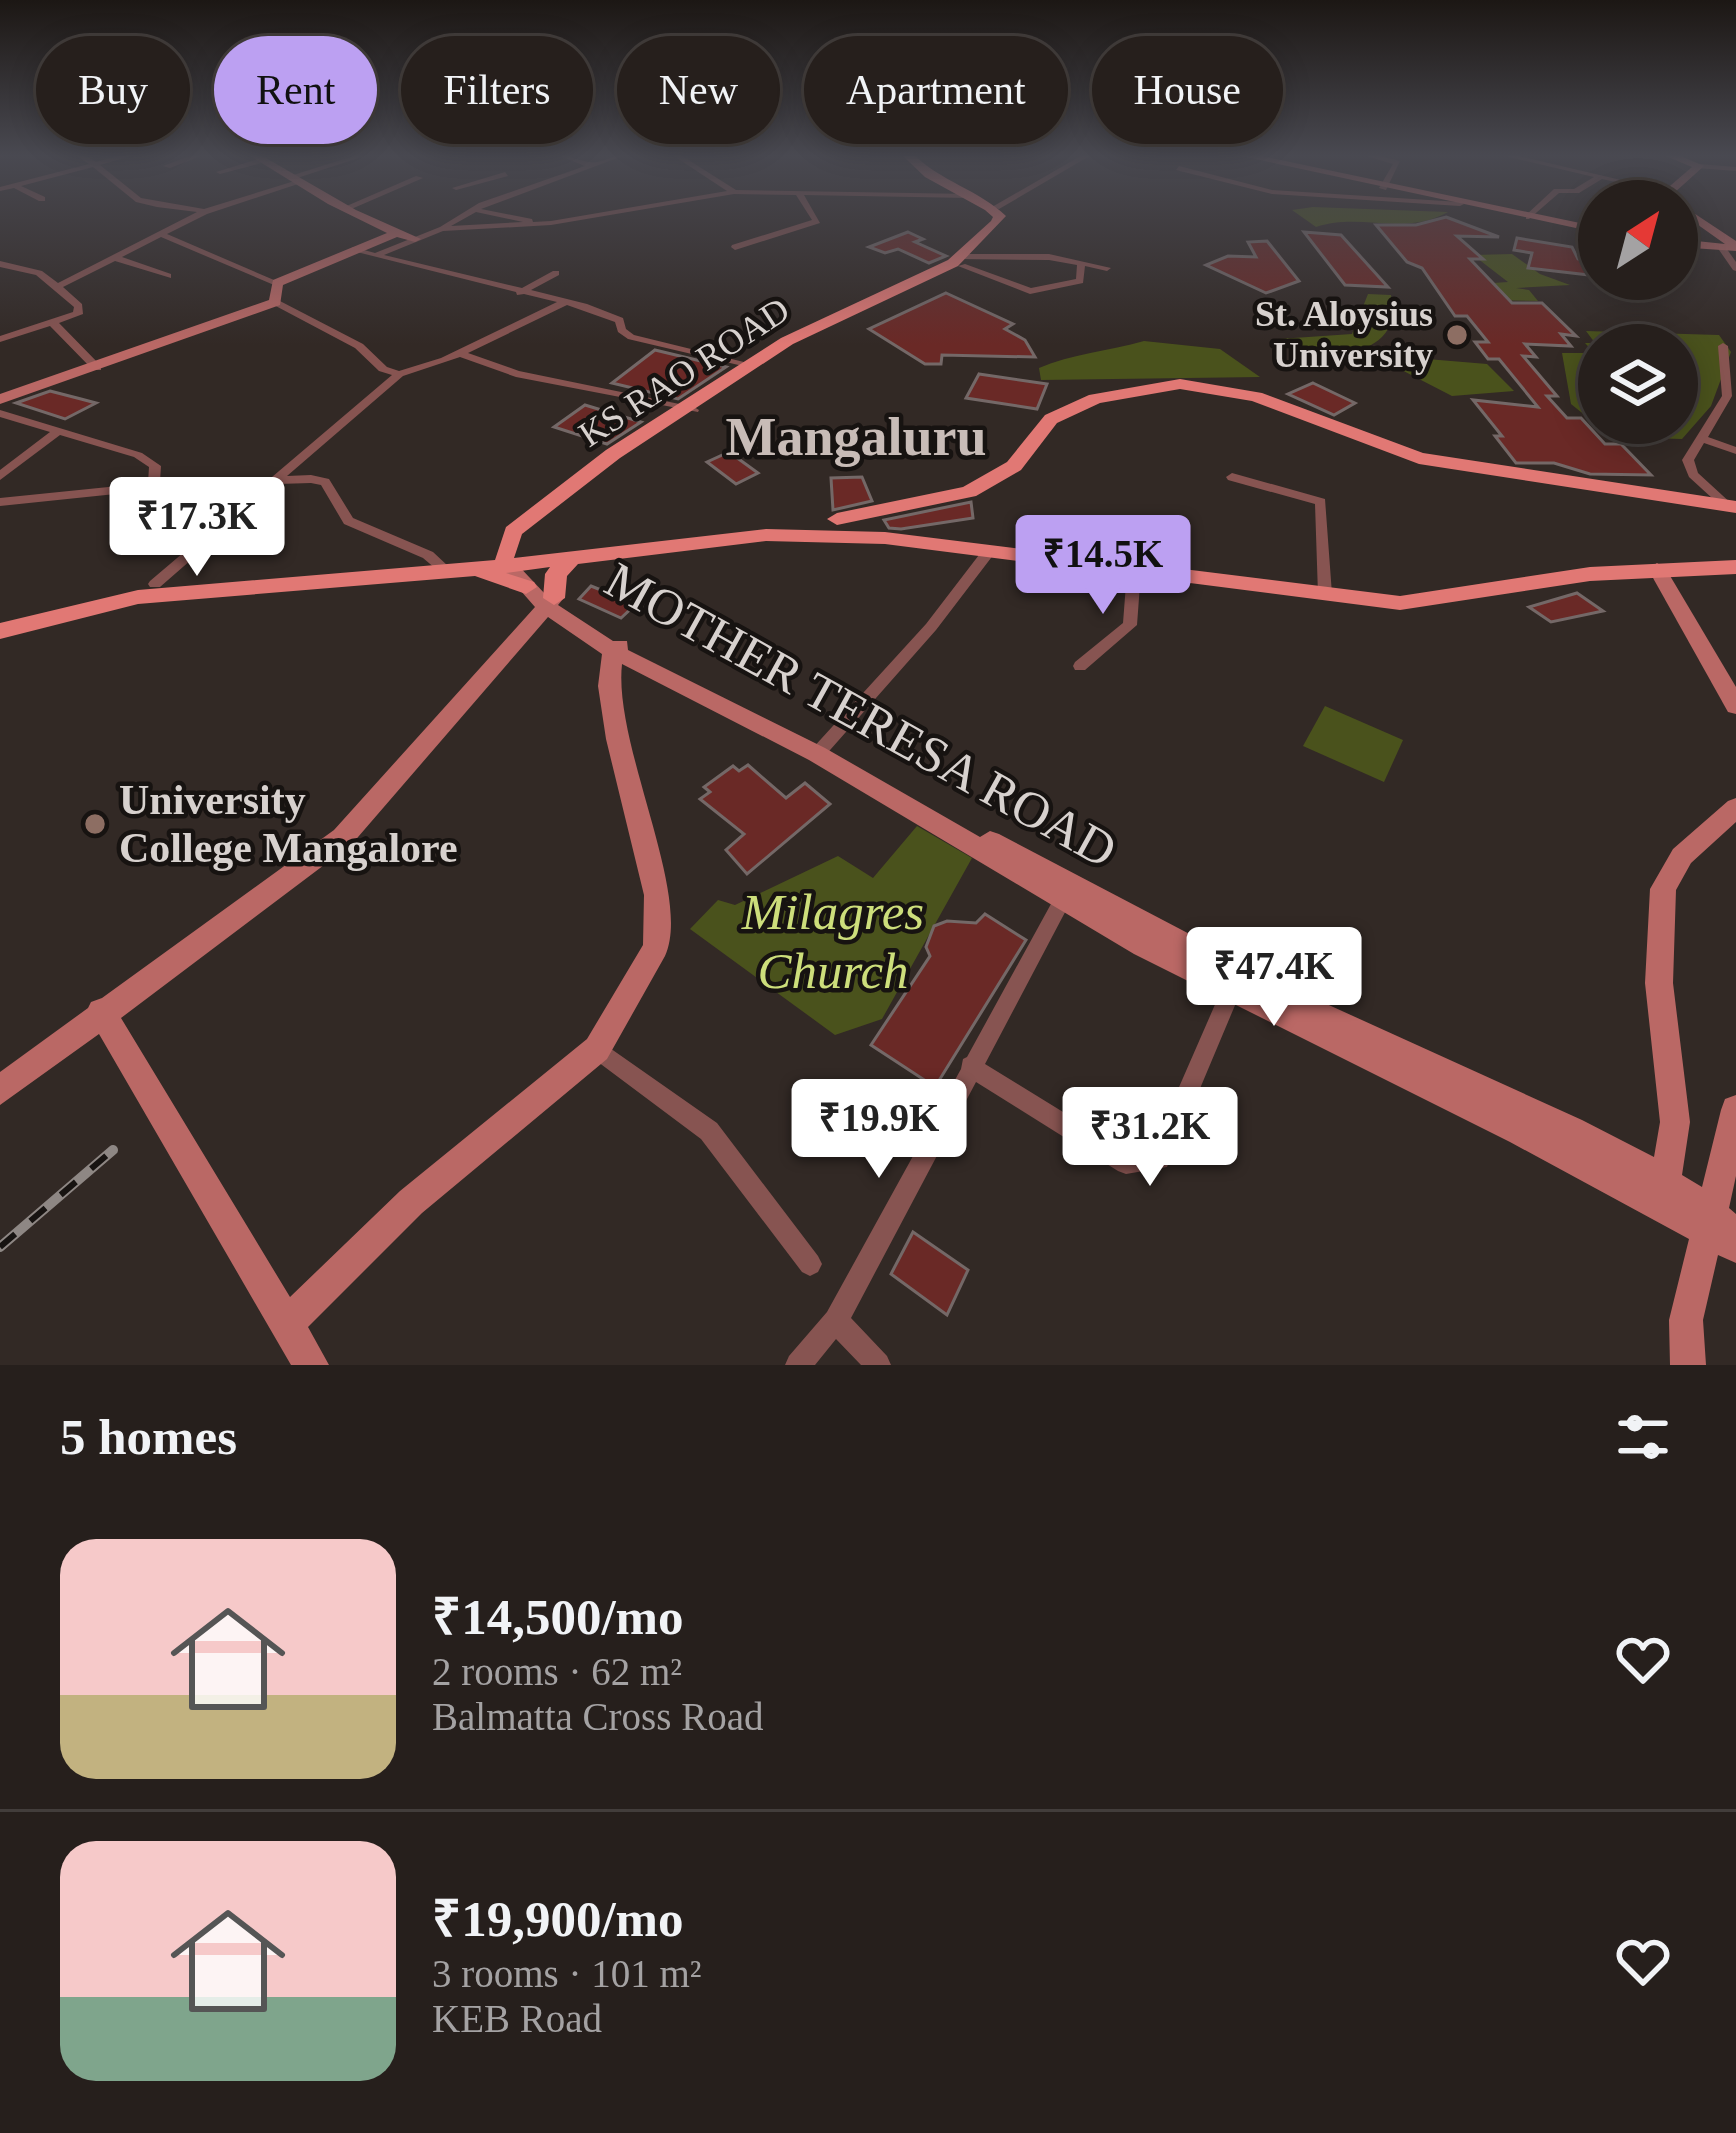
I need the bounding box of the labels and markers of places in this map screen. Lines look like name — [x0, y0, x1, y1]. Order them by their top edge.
place label: St. Aloysius University — [1255, 294, 1433, 375]
marker: St. Aloysius University — [1444, 322, 1470, 348]
pin: ₹17.3K — [99, 477, 295, 579]
pin: ₹14.5K — [1005, 515, 1201, 617]
place label: University College Mangalore — [119, 777, 458, 871]
marker: University College Mangalore — [82, 811, 108, 837]
pin: ₹47.4K — [1176, 927, 1372, 1029]
pin: ₹19.9K — [781, 1079, 977, 1181]
pin: ₹31.2K — [1052, 1087, 1248, 1189]

